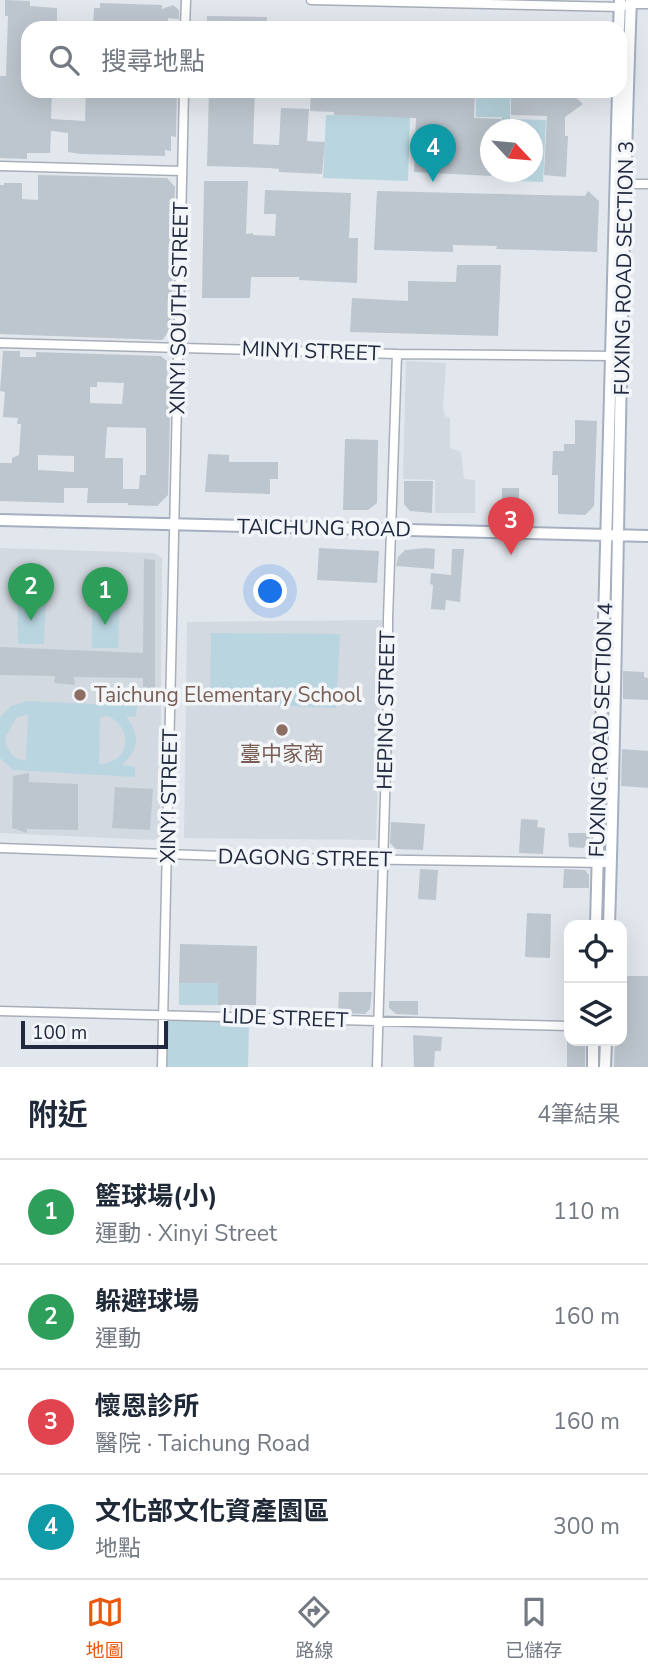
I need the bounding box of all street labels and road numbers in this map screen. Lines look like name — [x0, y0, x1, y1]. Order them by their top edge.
street label: FUXING ROAD SECTION 3 — [608, 140, 640, 396]
street label: XINYI SOUTH STREET — [163, 201, 195, 415]
street label: MINYI STREET — [241, 335, 381, 367]
street label: TAICHUNG ROAD — [237, 512, 411, 544]
street label: FUXING ROAD SECTION 4 — [583, 602, 619, 858]
street label: HEPING STREET — [371, 630, 401, 790]
street label: XINYI STREET — [154, 728, 184, 863]
street label: DAGONG STREET — [218, 842, 393, 874]
street label: LIDE STREET — [221, 1002, 349, 1034]

